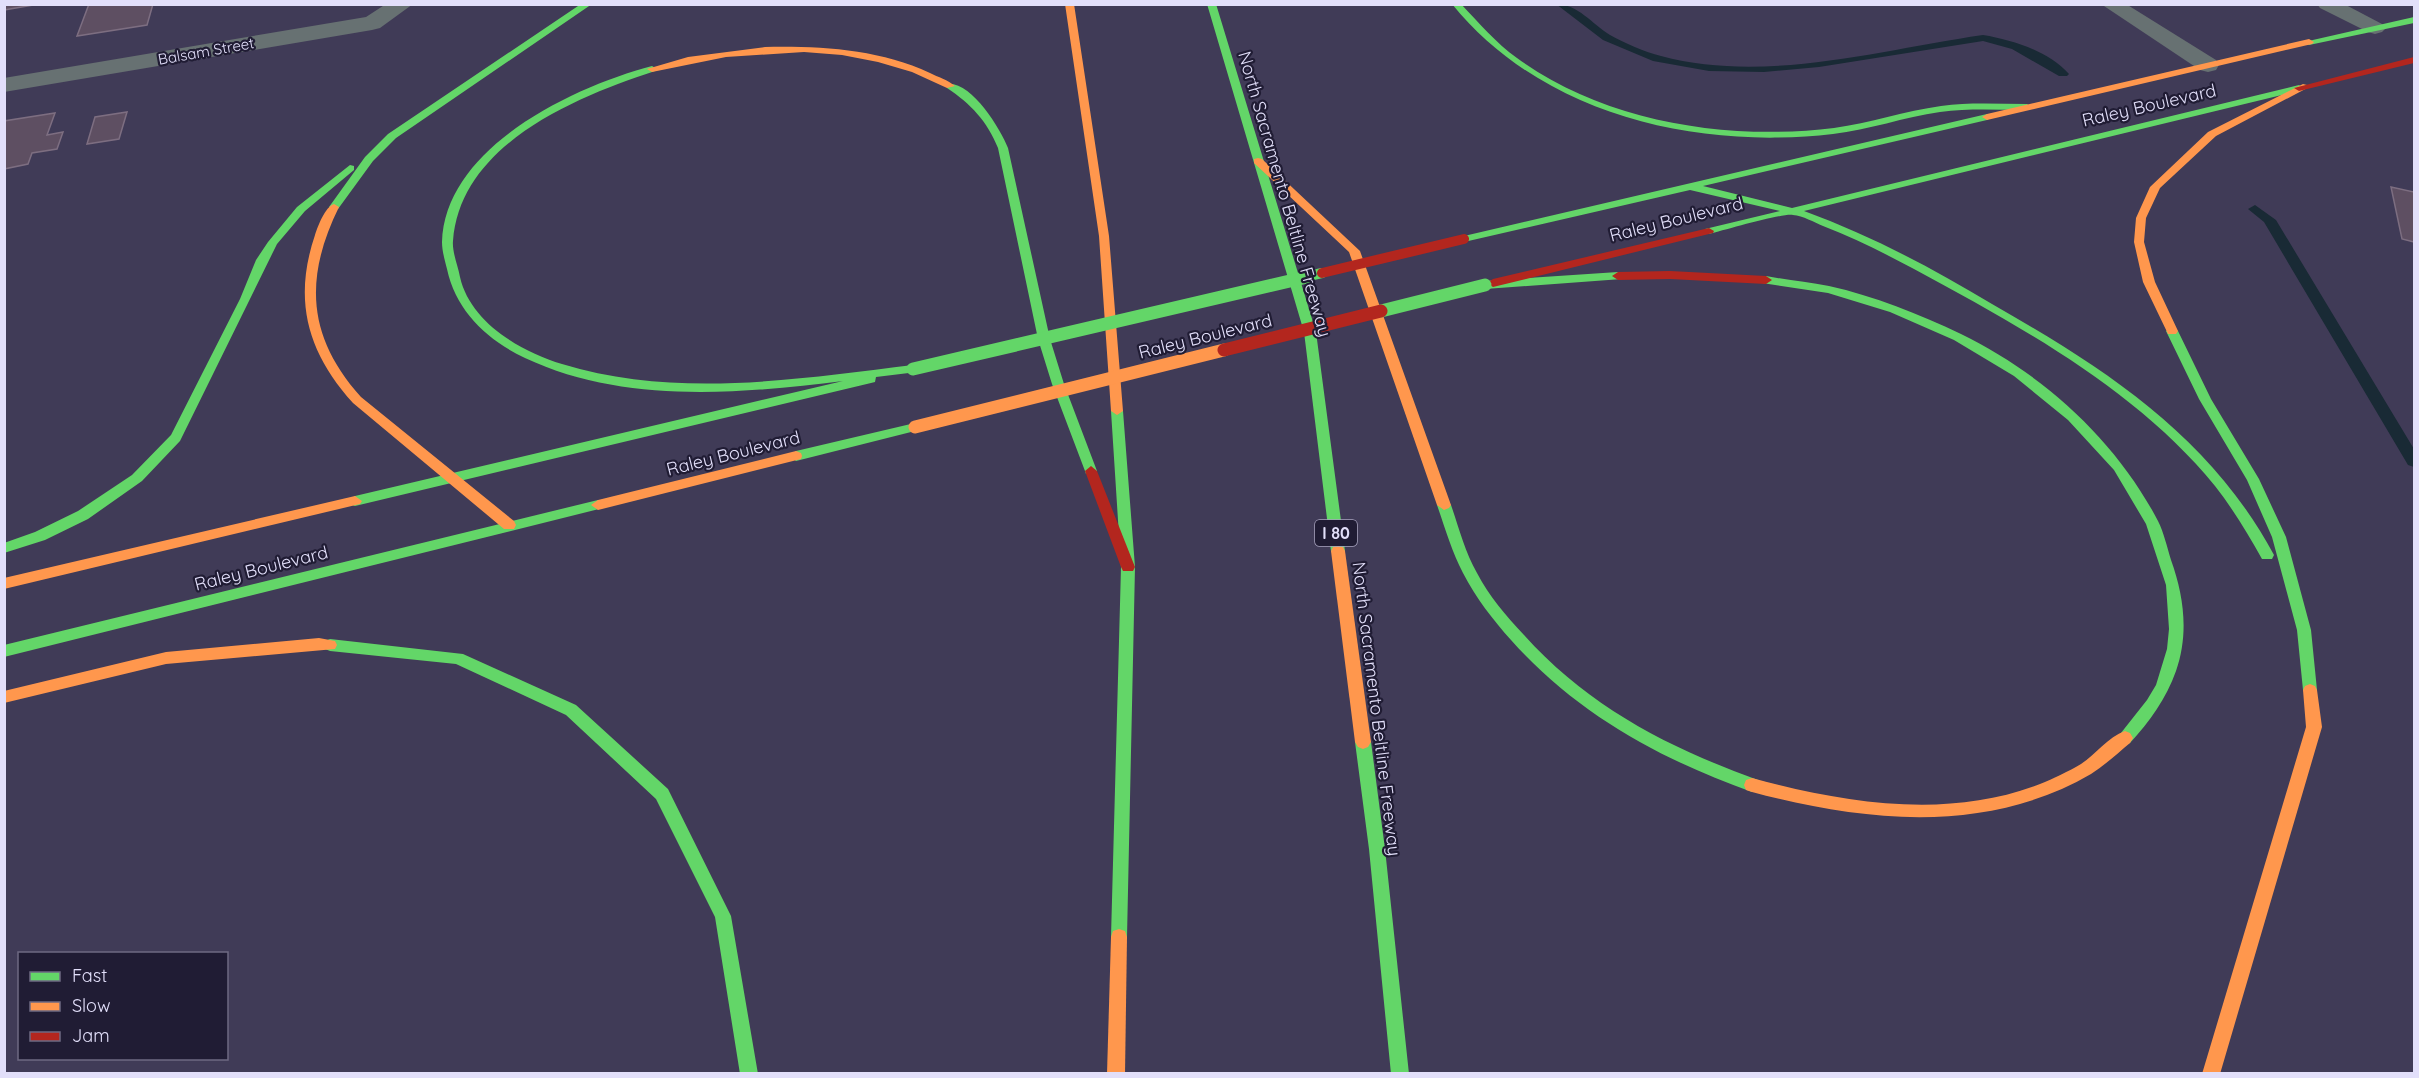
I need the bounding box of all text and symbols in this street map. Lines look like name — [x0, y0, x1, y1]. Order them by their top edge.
street label: Balsam Street — [156, 33, 256, 69]
street label: North Sacramento Beltline Freeway — [1233, 49, 1337, 339]
street label: Raley Boulevard — [2080, 78, 2218, 132]
street label: Raley Boulevard — [1607, 191, 1745, 247]
street label: Raley Boulevard — [1136, 308, 1274, 364]
street label: Raley Boulevard — [664, 425, 802, 481]
road number: I 80 — [1315, 520, 1357, 546]
street label: Raley Boulevard — [192, 540, 330, 596]
street label: North Sacramento Beltline Freeway — [1348, 561, 1406, 857]
legend — [18, 952, 228, 1060]
text: Fast — [72, 964, 107, 987]
text: Slow — [72, 994, 110, 1017]
text: Jam — [72, 1024, 110, 1047]

